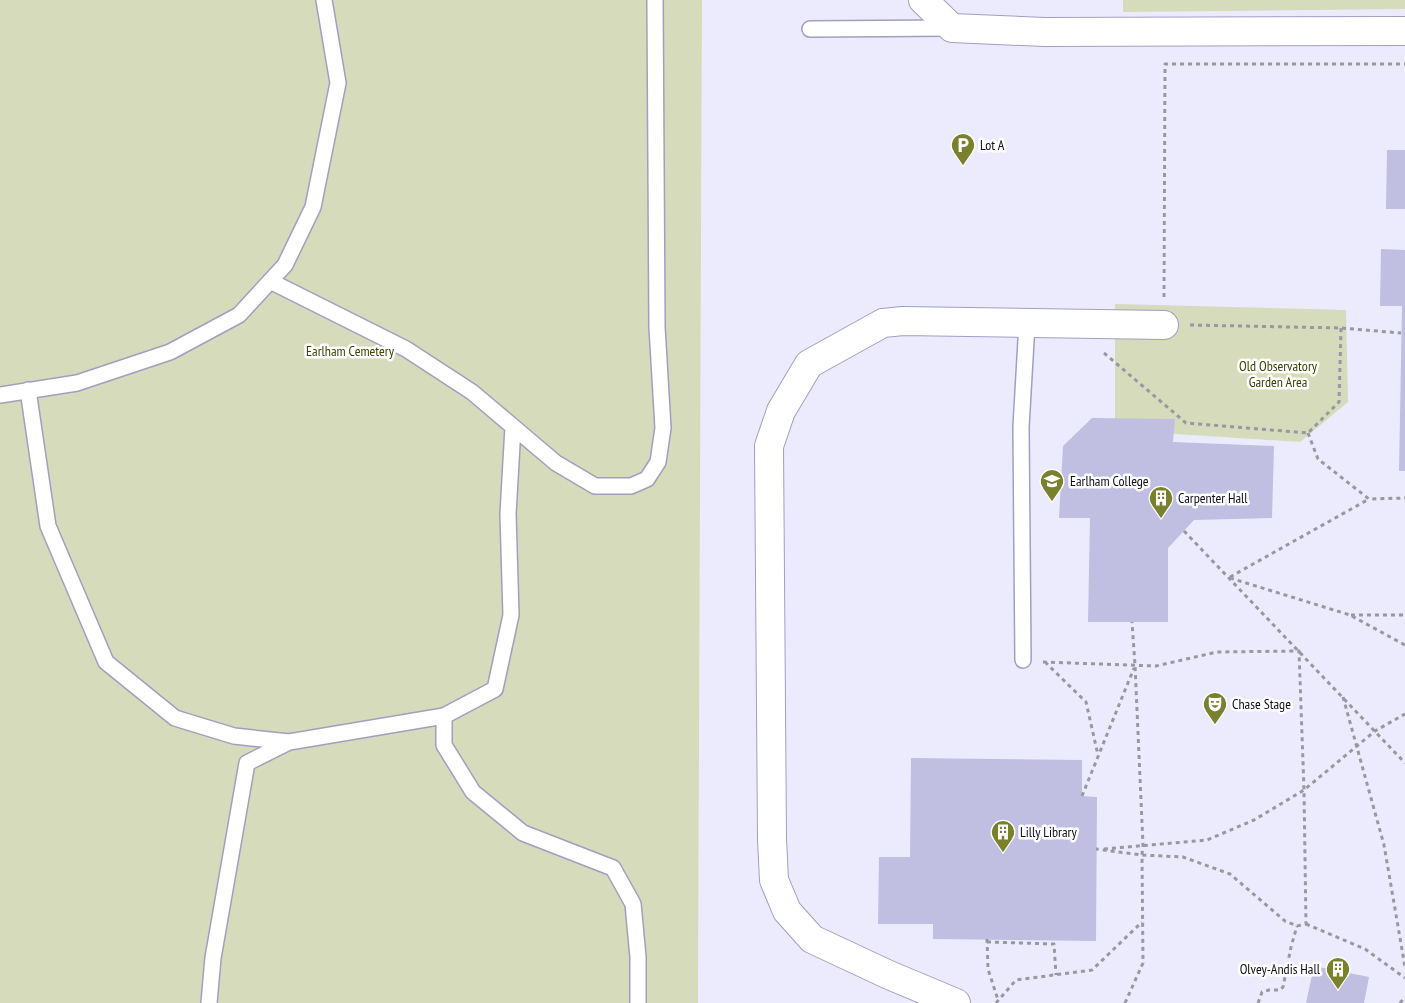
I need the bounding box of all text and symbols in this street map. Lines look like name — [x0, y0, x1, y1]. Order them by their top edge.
parking icon: Lot A — [950, 132, 976, 166]
place label: Lot A — [980, 136, 1005, 154]
park label: Earlham Cemetery — [306, 342, 395, 360]
park label: Old Observatory Garden Area — [1239, 357, 1318, 391]
school or university icon: Earlham College — [1039, 468, 1065, 502]
place label: Earlham College — [1070, 472, 1149, 490]
building icon: Carpenter Hall — [1148, 485, 1174, 519]
place label: Carpenter Hall — [1178, 489, 1248, 507]
theatre icon: Chase Stage — [1202, 691, 1228, 725]
place label: Chase Stage — [1232, 695, 1291, 713]
building icon: Lilly Library — [990, 819, 1016, 853]
place label: Lilly Library — [1020, 823, 1077, 841]
building icon: Olvey-Andis Hall — [1325, 956, 1351, 990]
place label: Olvey-Andis Hall — [1240, 960, 1321, 978]

